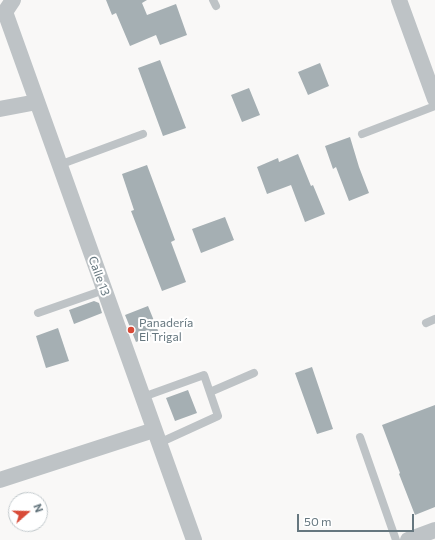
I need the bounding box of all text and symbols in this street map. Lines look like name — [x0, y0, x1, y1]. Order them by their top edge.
street label: Calle 13 — [85, 254, 113, 298]
place label: Panadería El Trigal — [139, 316, 193, 344]
marker: Panadería El Trigal — [126, 325, 136, 335]
north arrow — [8, 492, 48, 532]
text: N — [31, 502, 46, 514]
scale bar — [299, 506, 416, 532]
text: 50 m — [304, 514, 332, 528]

